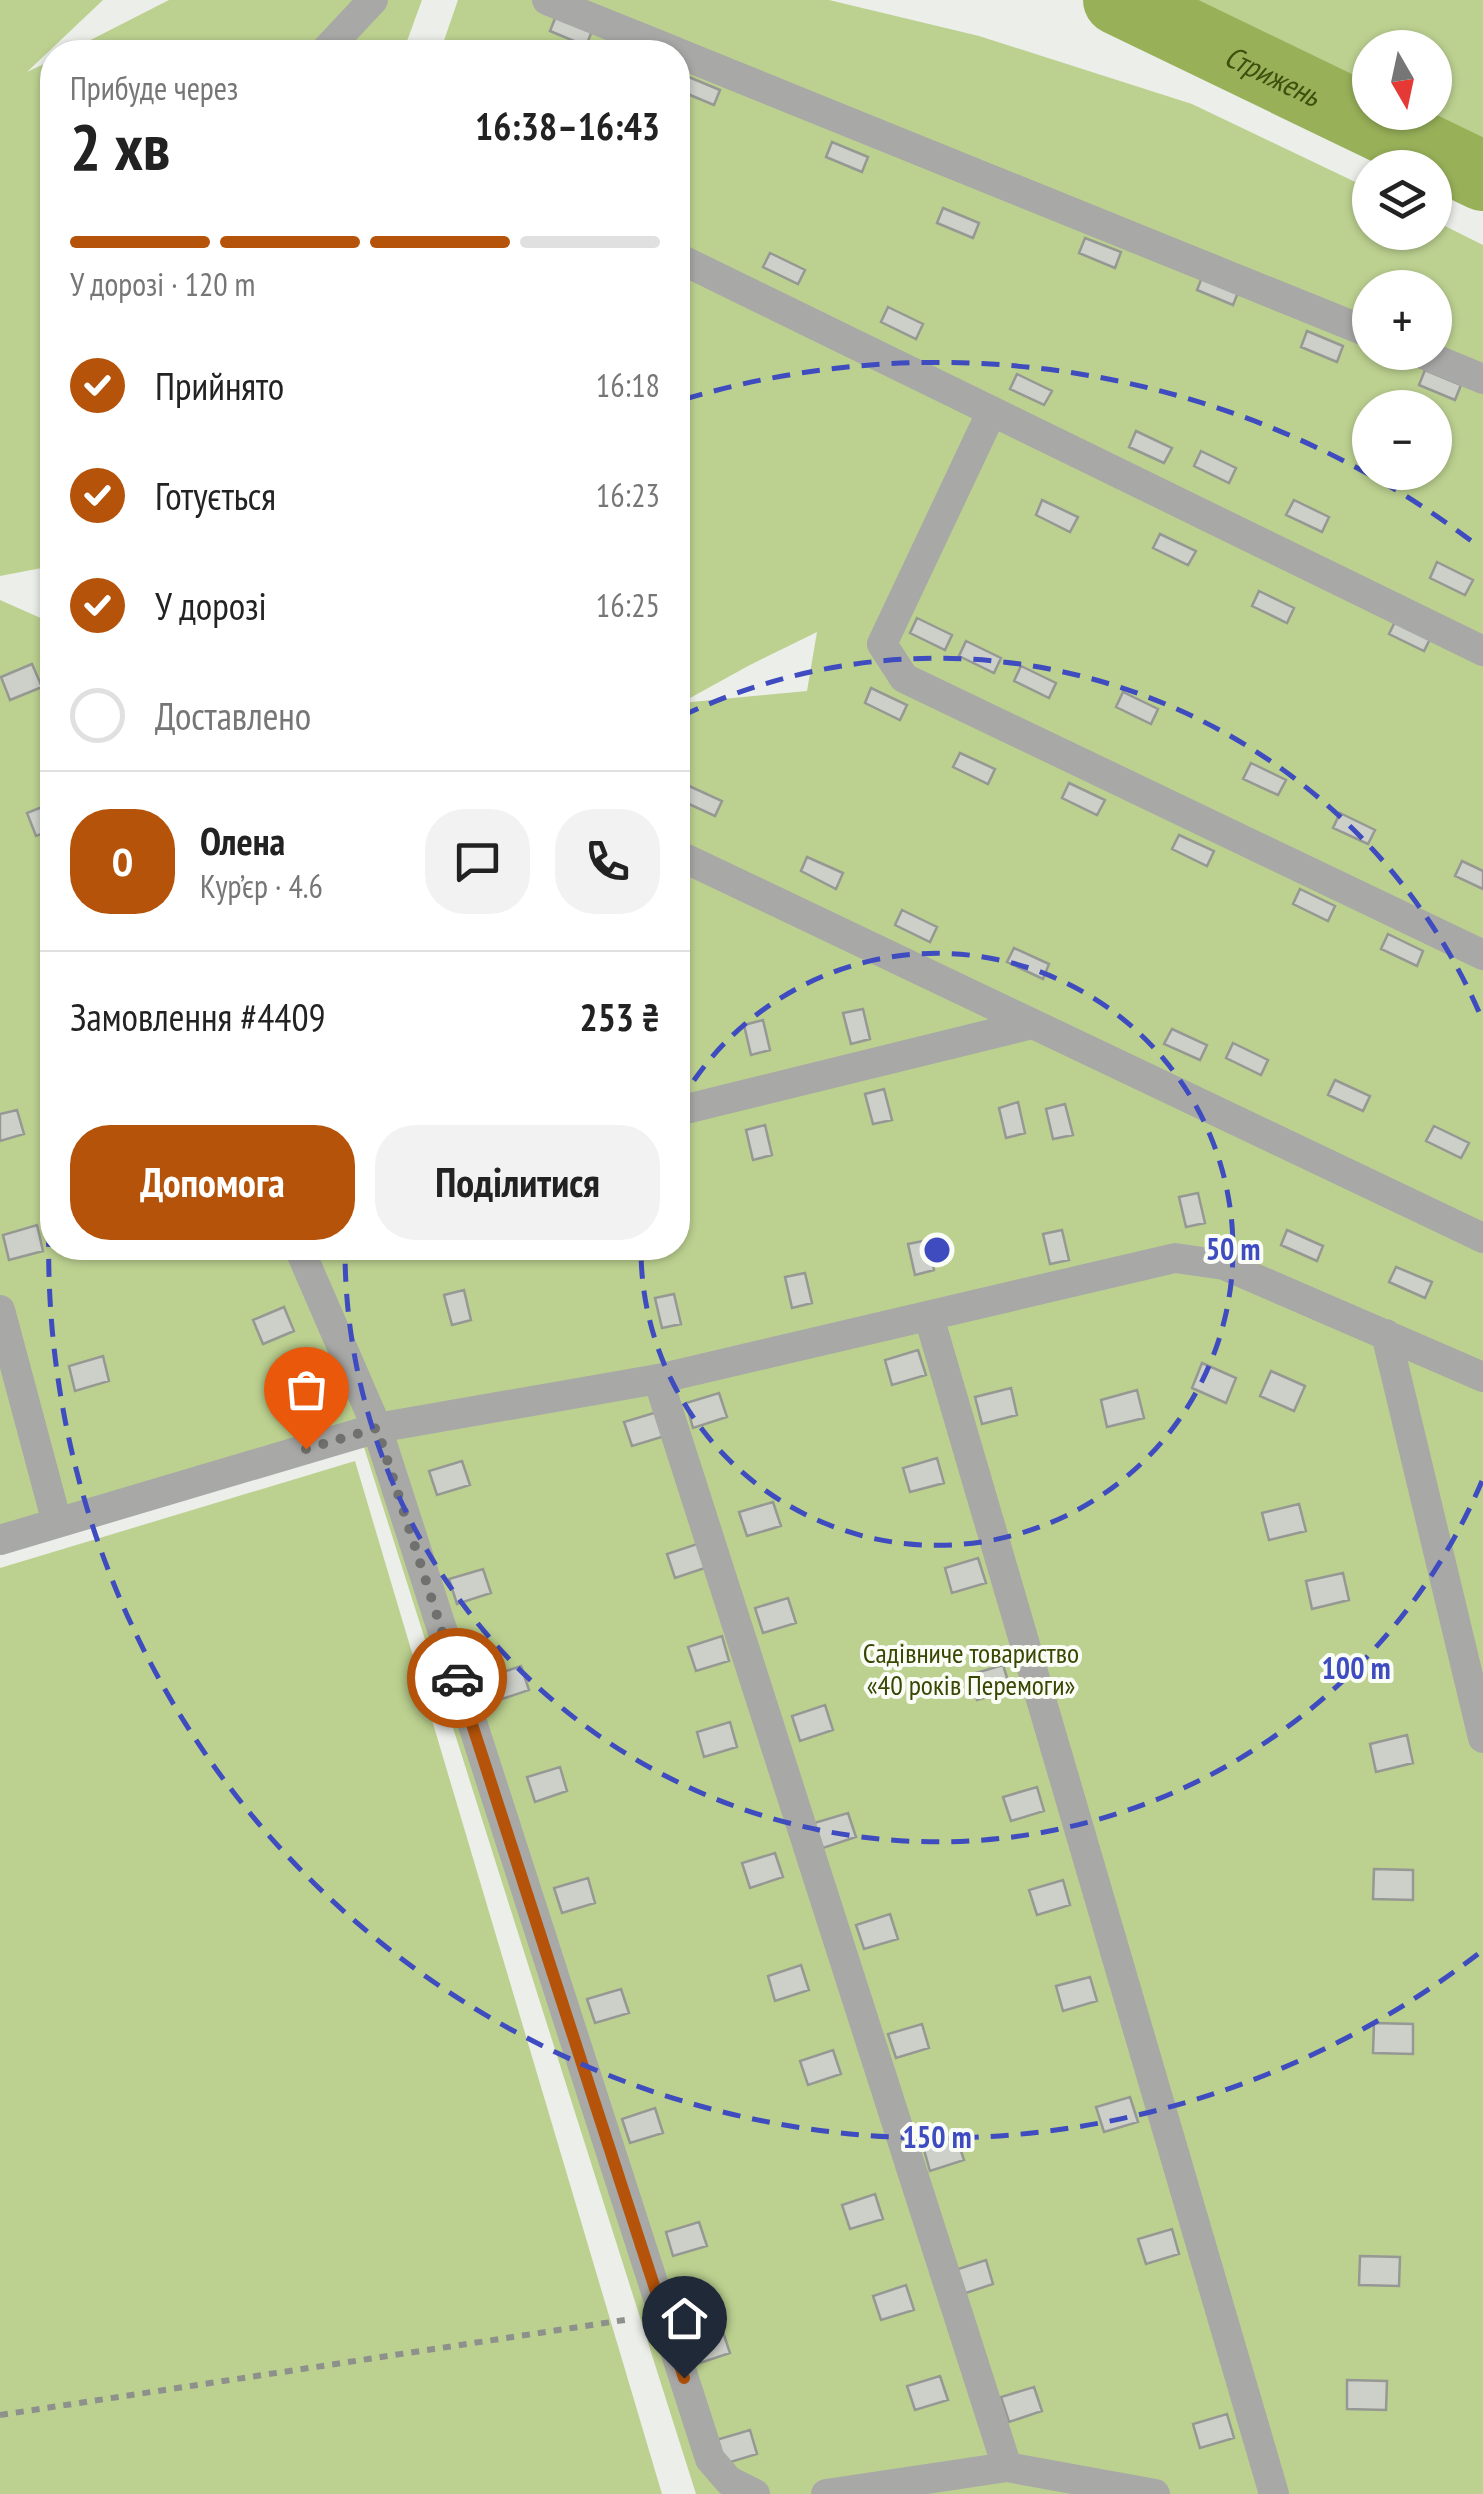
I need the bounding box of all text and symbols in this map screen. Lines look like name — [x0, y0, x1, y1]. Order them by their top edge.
north arrow — [1352, 30, 1452, 130]
map controls — [1352, 30, 1452, 490]
water label: Стрижень — [1219, 35, 1328, 115]
text: Прибуде через — [70, 67, 238, 109]
text: 16:38–16:43 — [475, 101, 660, 150]
text: 2 хв — [70, 104, 170, 188]
button: layers — [1352, 150, 1452, 250]
text: У дорозі · 120 m — [70, 263, 255, 305]
button: + — [1352, 270, 1452, 370]
icon: check — [70, 358, 125, 413]
text: Прийнято — [155, 361, 284, 410]
text: 16:18 — [596, 364, 660, 406]
button: − — [1352, 390, 1452, 490]
icon: check — [70, 468, 125, 523]
text: Готується — [155, 471, 276, 520]
text: 16:23 — [596, 474, 660, 516]
icon: check — [70, 578, 125, 633]
text: У дорозі — [155, 581, 267, 630]
text: 16:25 — [596, 584, 660, 626]
text: Доставлено — [155, 691, 311, 740]
button: chat — [425, 809, 530, 914]
button: phone — [555, 809, 660, 914]
text: Олена — [200, 816, 285, 865]
text: О — [112, 837, 133, 886]
text: Кур’єр · 4.6 — [200, 865, 323, 907]
text: Замовлення #4409 — [70, 992, 326, 1041]
text: 253 ₴ — [580, 992, 660, 1041]
button: Допомога — [70, 1125, 355, 1240]
button: Поділитися — [375, 1125, 660, 1240]
text: 50 m — [1206, 1229, 1260, 1268]
centre of rings — [919, 1232, 955, 1268]
pin — [264, 1347, 349, 1450]
icon: bag — [279, 1362, 334, 1417]
courier — [407, 1628, 507, 1728]
park label: Садівниче товариство «40 років Перемоги» — [863, 1634, 1079, 1703]
text: 100 m — [1321, 1648, 1391, 1687]
icon: car — [430, 1651, 485, 1706]
text: 150 m — [902, 2117, 972, 2156]
pin — [642, 2276, 727, 2379]
icon: home — [657, 2291, 712, 2346]

